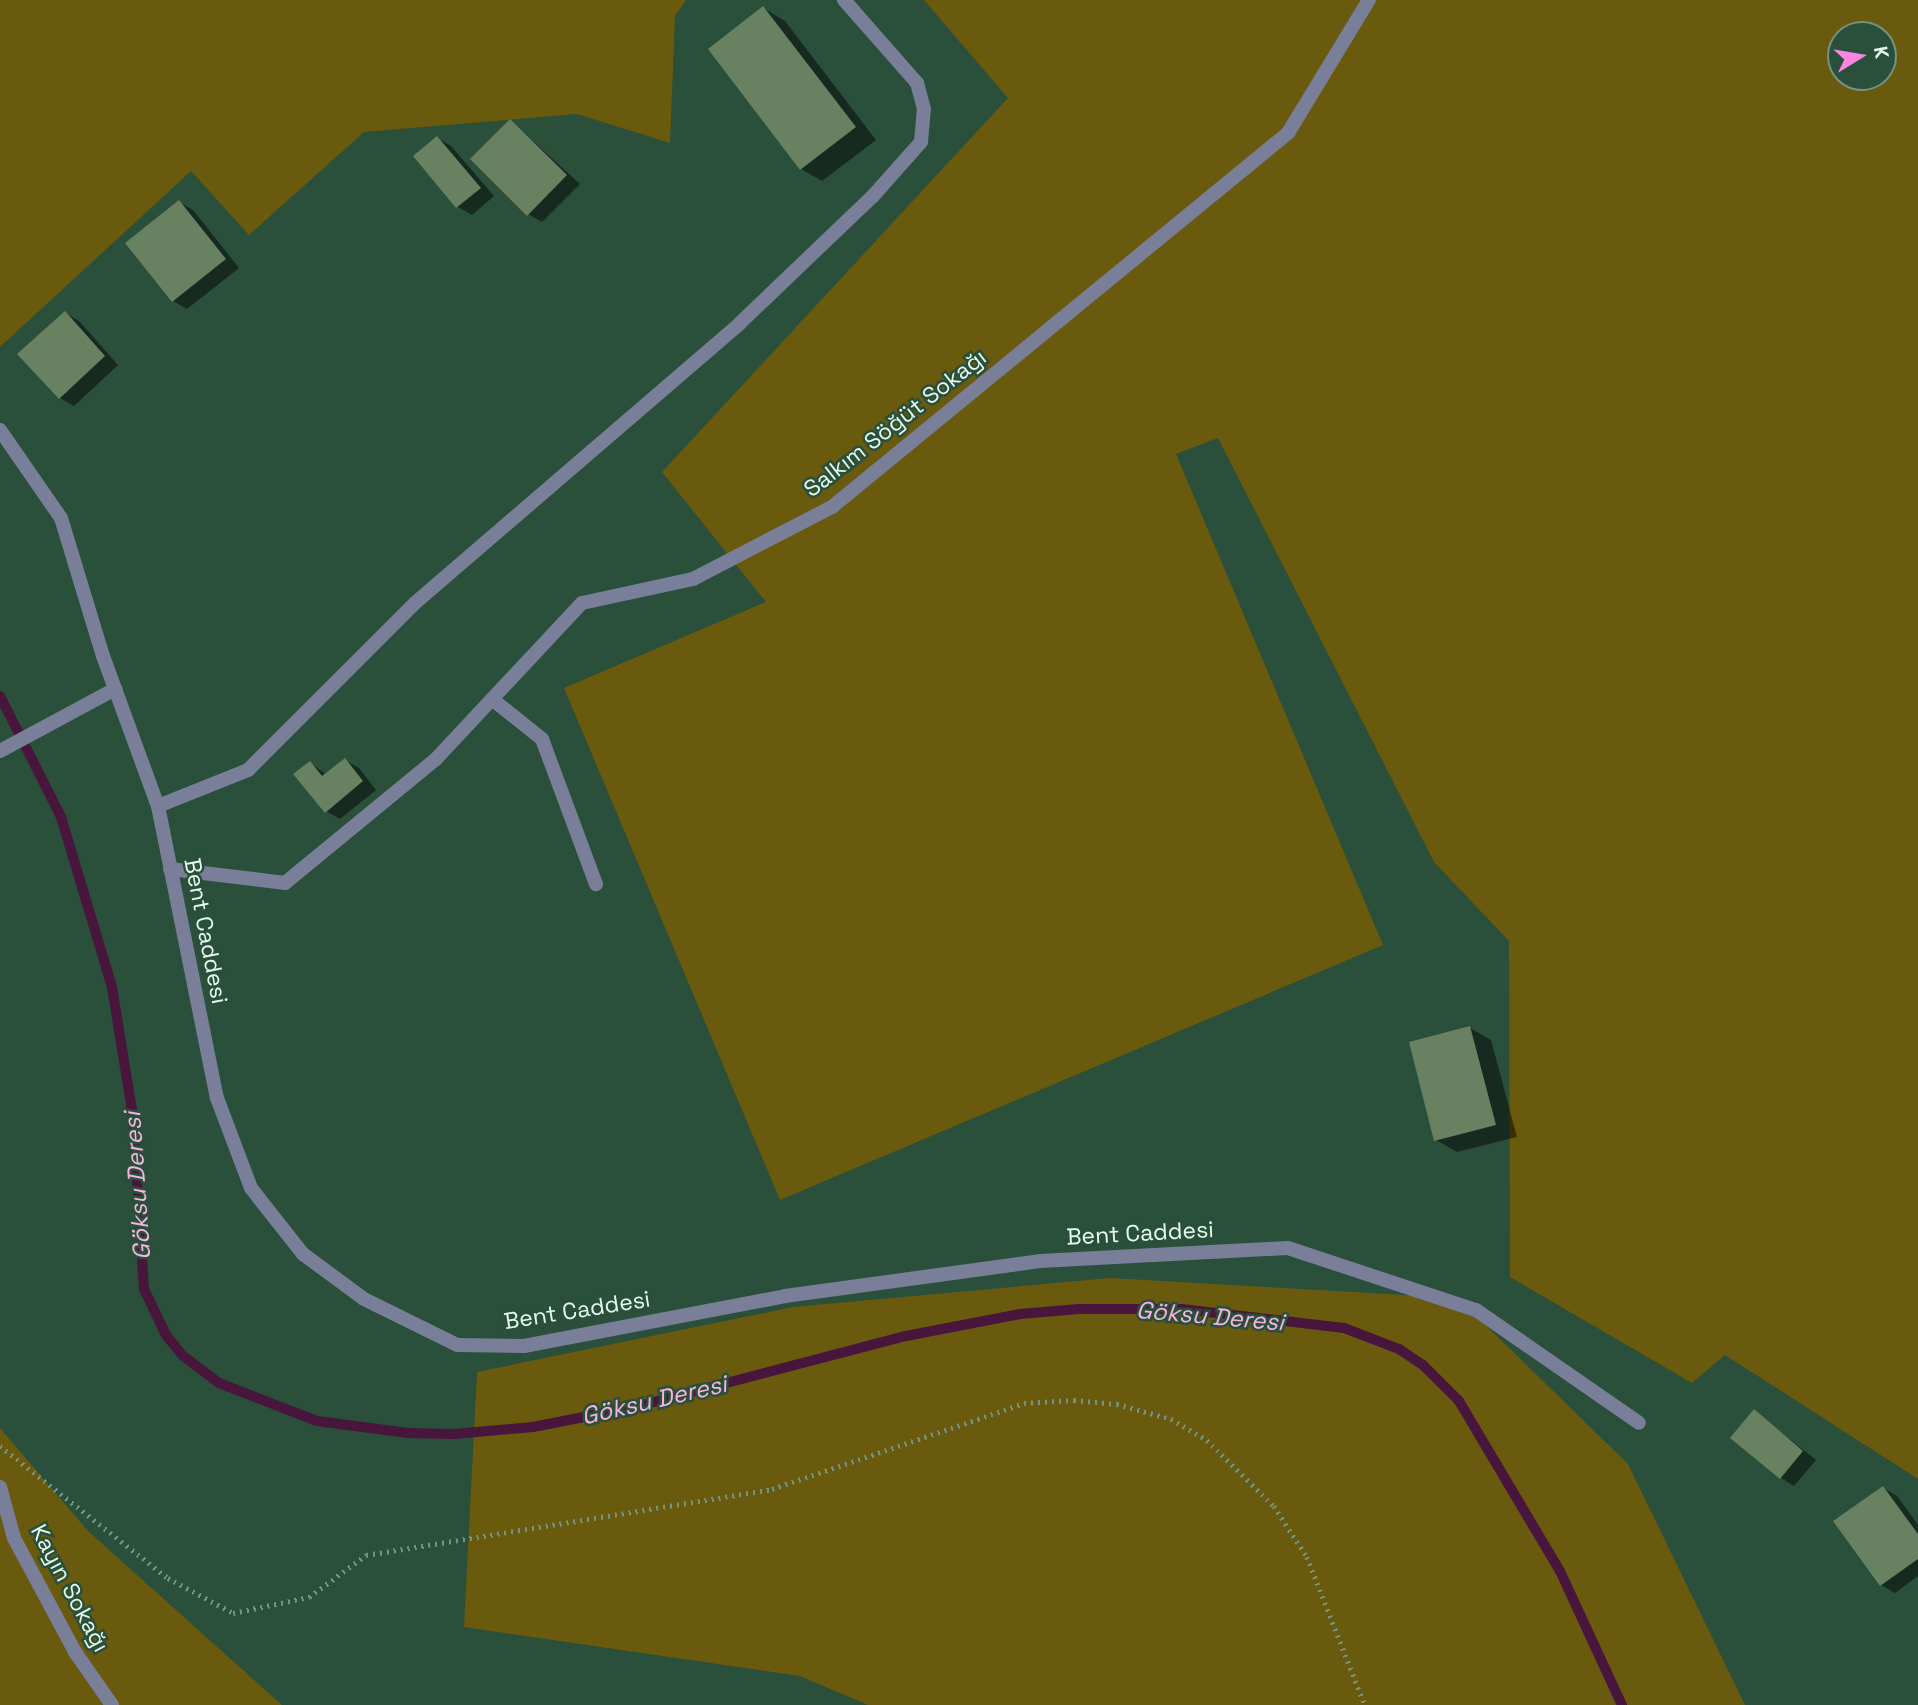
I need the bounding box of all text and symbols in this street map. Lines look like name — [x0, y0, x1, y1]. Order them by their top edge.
north arrow — [1827, 21, 1897, 91]
text: K — [1868, 44, 1895, 61]
street label: Salkım Söğüt Sokağı — [798, 343, 992, 503]
street label: Bent Caddesi — [178, 856, 234, 1006]
water label: Göksu Deresi — [117, 1111, 157, 1261]
street label: Bent Caddesi — [1065, 1215, 1215, 1251]
street label: Bent Caddesi — [502, 1285, 652, 1335]
water label: Göksu Deresi — [1135, 1295, 1285, 1337]
water label: Göksu Deresi — [579, 1369, 729, 1431]
street label: Kayın Sokağı — [25, 1520, 115, 1656]

